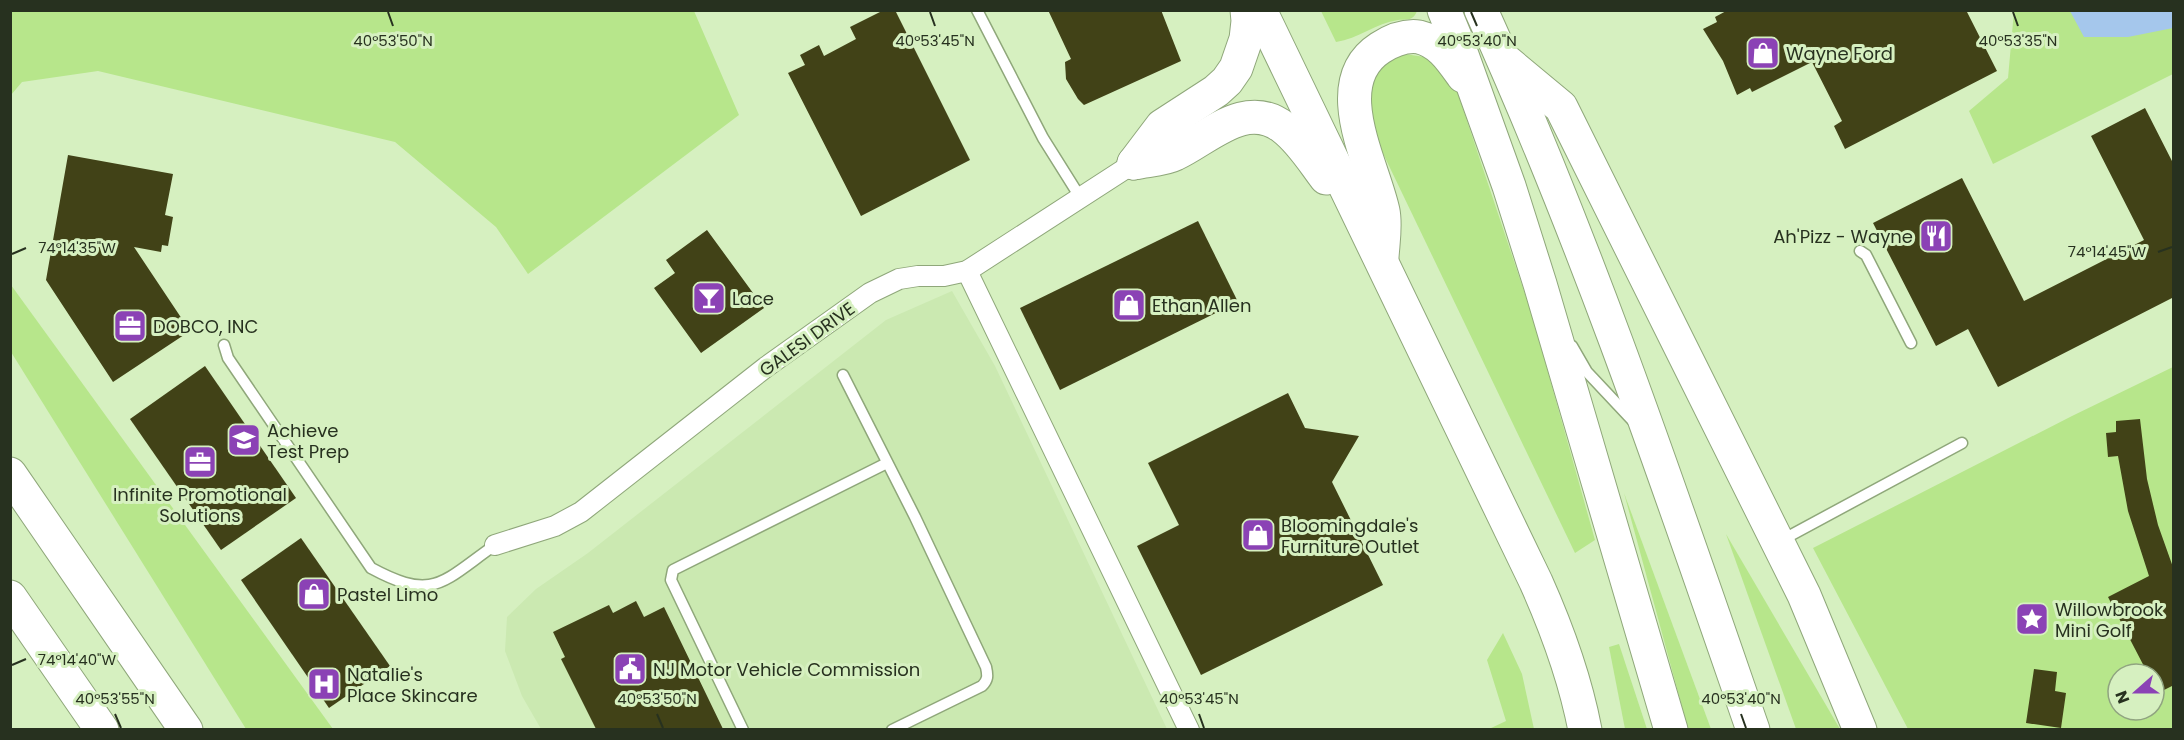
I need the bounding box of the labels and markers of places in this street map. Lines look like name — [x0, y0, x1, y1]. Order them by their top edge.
shop icon: Wayne Ford — [1745, 35, 1781, 71]
place label: Wayne Ford — [1786, 41, 1893, 66]
restaurant icon: Ah'Pizz - Wayne — [1918, 218, 1954, 254]
place label: Ah'Pizz - Wayne — [1773, 224, 1913, 249]
bar icon: Lace — [691, 280, 727, 316]
place label: Lace — [732, 286, 774, 311]
shop icon: Ethan Allen — [1111, 287, 1147, 323]
place label: Ethan Allen — [1152, 293, 1251, 318]
office icon: DOBCO, INC — [112, 308, 148, 344]
place label: DOBCO, INC — [153, 314, 258, 339]
place label: Achieve Test Prep — [267, 418, 349, 464]
school or university icon: Achieve Test Prep — [226, 422, 262, 458]
office icon: Infinite Promotional Solutions — [182, 444, 218, 480]
place label: Infinite Promotional Solutions — [113, 482, 287, 528]
place label: Bloomingdale's Furniture Outlet — [1281, 513, 1419, 559]
shop icon: Bloomingdale's Furniture Outlet — [1240, 517, 1276, 553]
shop icon: Pastel Limo — [296, 576, 332, 612]
place label: Pastel Limo — [337, 582, 438, 607]
place label: Willowbrook Mini Golf — [2055, 597, 2164, 643]
place icon: Willowbrook Mini Golf — [2014, 601, 2050, 637]
public building icon: NJ Motor Vehicle Commission — [612, 651, 648, 687]
place label: NJ Motor Vehicle Commission — [653, 657, 920, 682]
place label: Natalie's Place Skincare — [347, 662, 478, 708]
hospital icon: Natalie's Place Skincare — [306, 666, 342, 702]

